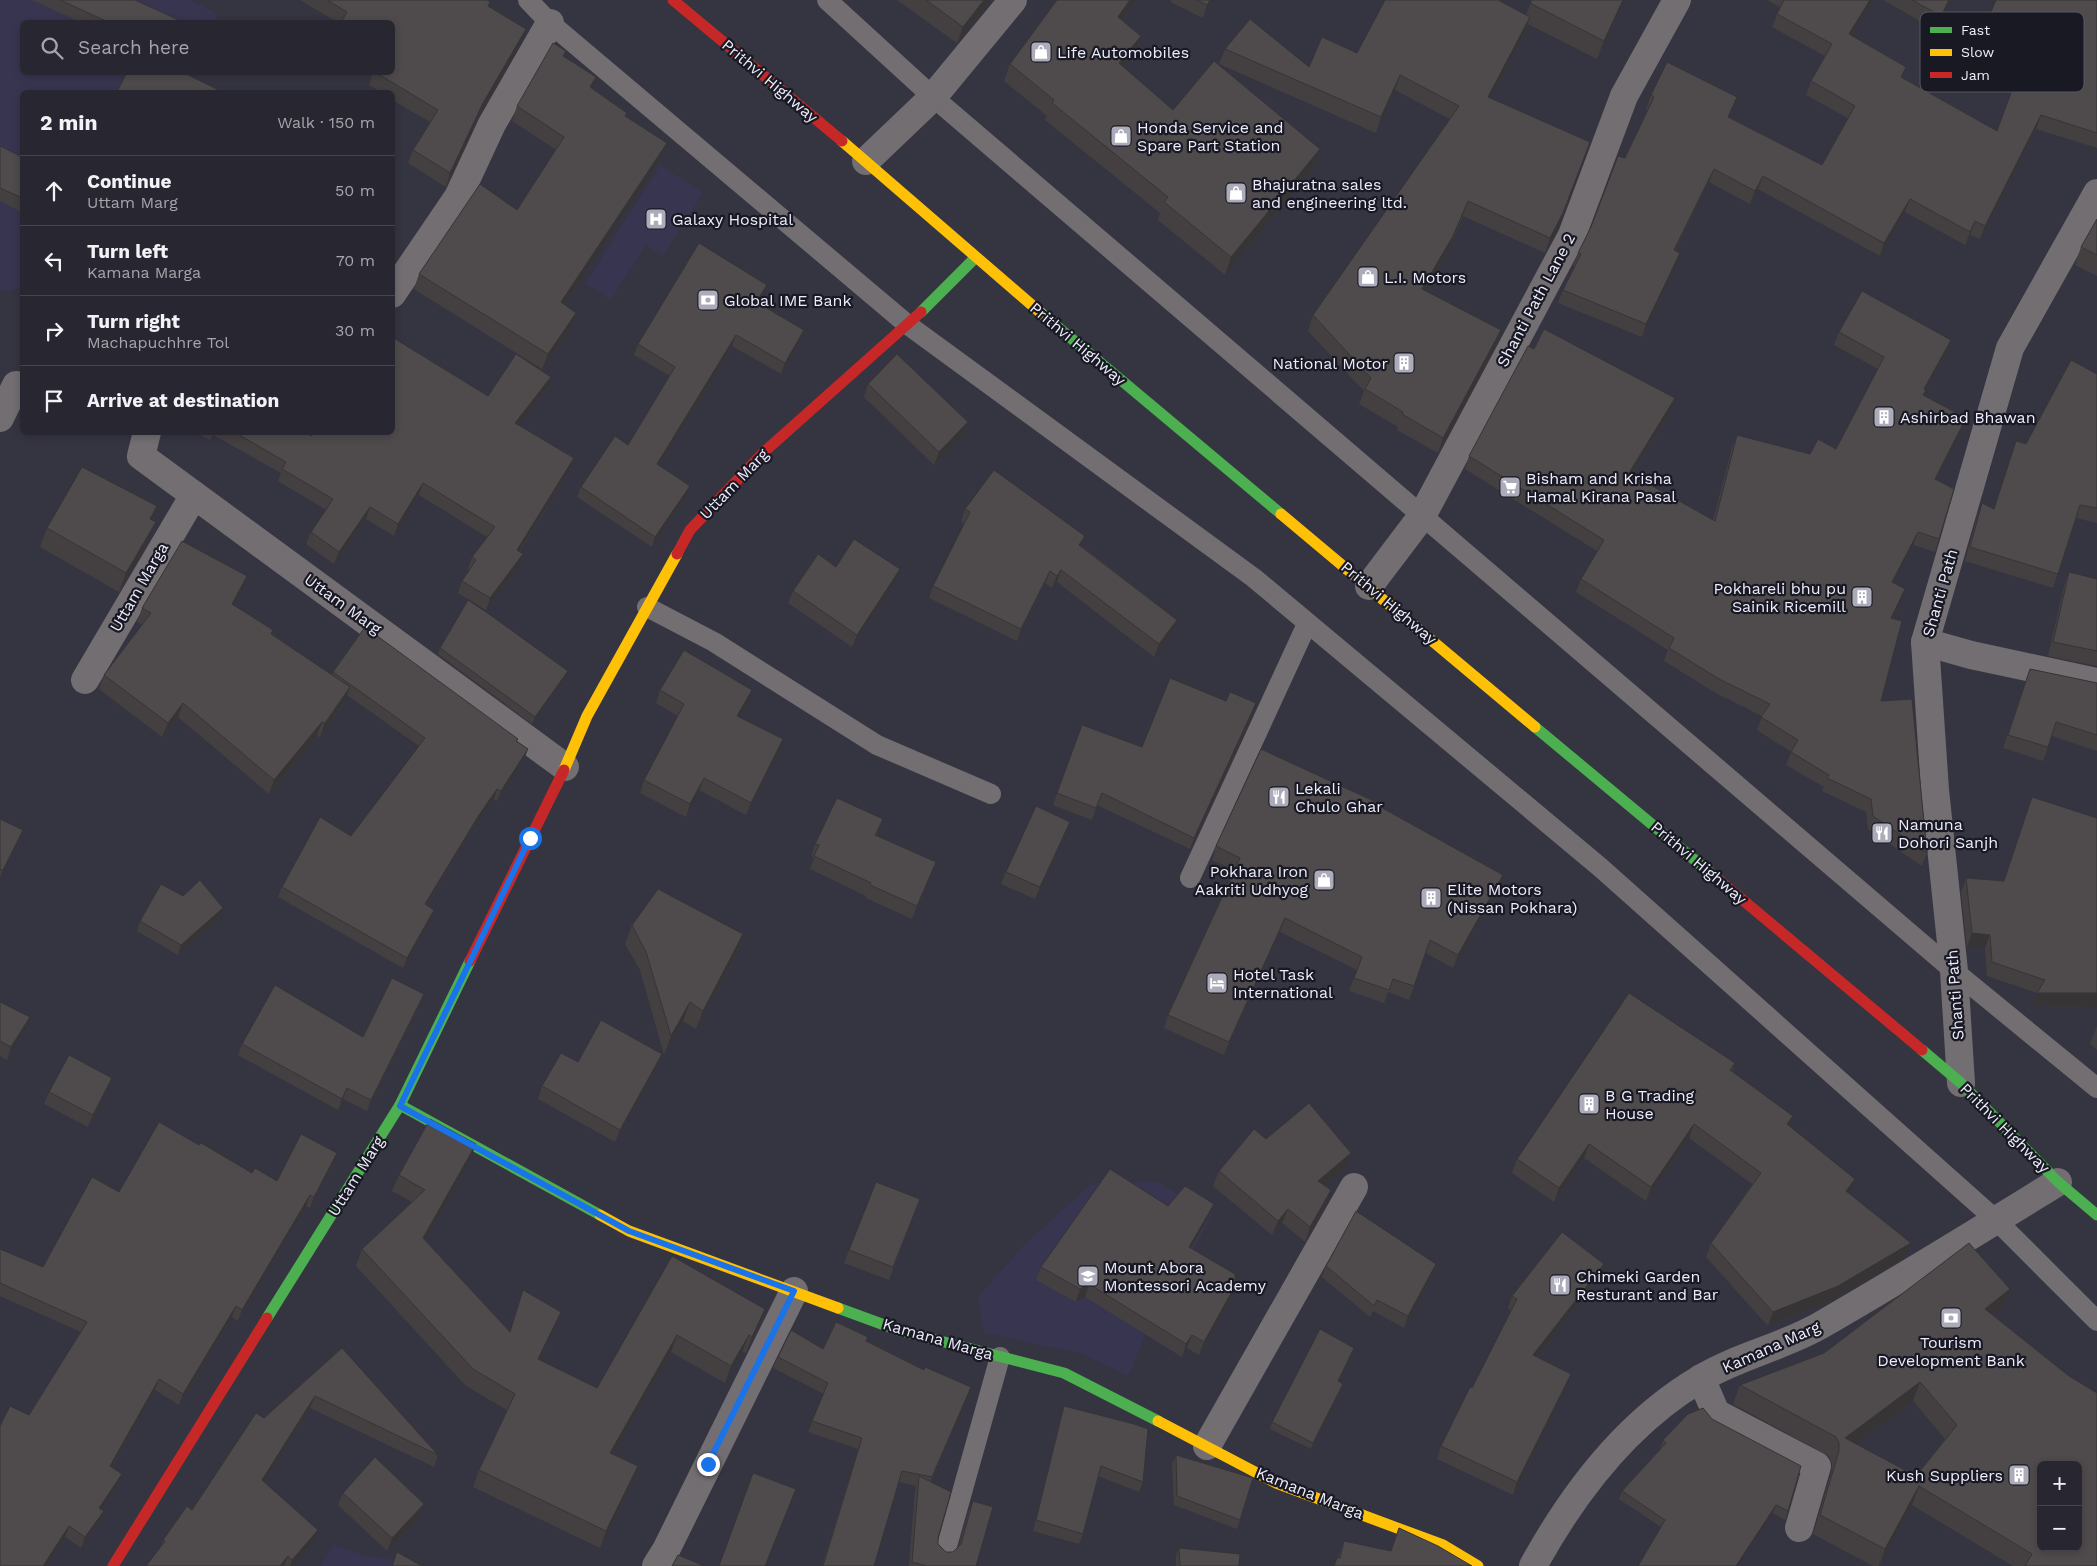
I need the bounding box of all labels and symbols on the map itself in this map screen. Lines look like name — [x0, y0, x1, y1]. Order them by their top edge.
legend — [1920, 12, 2084, 92]
text: Fast — [1961, 22, 1990, 38]
street label: Prithvi Highway — [718, 35, 822, 127]
shop icon: Life Automobiles — [1029, 40, 1053, 64]
place label: Life Automobiles — [1057, 43, 1189, 62]
text: Slow — [1961, 44, 1994, 60]
text: Jam — [1961, 67, 1990, 83]
place label: Honda Service and Spare Part Station — [1137, 118, 1284, 155]
shop icon: Honda Service and Spare Part Station — [1109, 124, 1133, 148]
place label: Bhajuratna sales and engineering ltd. — [1252, 175, 1407, 212]
shop icon: Bhajuratna sales and engineering ltd. — [1224, 181, 1248, 205]
hospital icon: Galaxy Hospital — [644, 207, 668, 231]
place label: Galaxy Hospital — [672, 210, 793, 229]
street label: Shanti Path Lane 2 — [1493, 230, 1579, 370]
shop icon: L.I. Motors — [1356, 265, 1380, 289]
place label: L.I. Motors — [1384, 268, 1466, 287]
bank icon: Global IME Bank — [696, 288, 720, 312]
place label: Global IME Bank — [724, 291, 852, 310]
street label: Prithvi Highway — [1026, 298, 1130, 390]
building icon: National Motor — [1392, 351, 1416, 375]
place label: National Motor — [1272, 354, 1388, 373]
building icon: Ashirbad Bhawan — [1872, 405, 1896, 429]
place label: Ashirbad Bhawan — [1900, 408, 2036, 427]
street label: Uttam Marg — [696, 444, 773, 523]
place label: Bisham and Krisha Hamal Kirana Pasal — [1526, 469, 1676, 506]
supermarket icon: Bisham and Krisha Hamal Kirana Pasal — [1498, 475, 1522, 499]
street label: Uttam Marga — [106, 539, 172, 635]
street label: Shanti Path — [1918, 547, 1962, 639]
street label: Prithvi Highway — [1337, 557, 1441, 649]
street label: Uttam Marg — [301, 570, 386, 639]
place label: Pokhareli bhu pu Sainik Ricemill — [1713, 579, 1846, 616]
building icon: Pokhareli bhu pu Sainik Ricemill — [1850, 585, 1874, 609]
place label: Lekali Chulo Ghar — [1295, 779, 1383, 816]
restaurant icon: Lekali Chulo Ghar — [1267, 785, 1291, 809]
place label: Namuna Dohori Sanjh — [1898, 815, 1998, 852]
street label: Prithvi Highway — [1647, 817, 1751, 909]
restaurant icon: Namuna Dohori Sanjh — [1870, 821, 1894, 845]
route start — [519, 827, 542, 850]
place label: Pokhara Iron Aakriti Udhyog — [1195, 862, 1308, 899]
shop icon: Pokhara Iron Aakriti Udhyog — [1312, 868, 1336, 892]
place label: Elite Motors (Nissan Pokhara) — [1447, 880, 1577, 917]
building icon: Elite Motors (Nissan Pokhara) — [1419, 886, 1443, 910]
street label: Shanti Path — [1942, 949, 1968, 1041]
place label: Hotel Task International — [1233, 965, 1333, 1002]
hotel icon: Hotel Task International — [1205, 971, 1229, 995]
street label: Prithvi Highway — [1956, 1079, 2054, 1177]
place label: B G Trading House — [1605, 1086, 1695, 1123]
building icon: B G Trading House — [1577, 1092, 1601, 1116]
street label: Uttam Marg — [324, 1132, 388, 1220]
place label: Mount Abora Montessori Academy — [1104, 1258, 1267, 1295]
school or university icon: Mount Abora Montessori Academy — [1076, 1264, 1100, 1288]
place label: Chimeki Garden Resturant and Bar — [1576, 1267, 1719, 1304]
restaurant icon: Chimeki Garden Resturant and Bar — [1548, 1273, 1572, 1297]
bank icon: Tourism Development Bank — [1939, 1306, 1963, 1330]
street label: Kamana Marga — [881, 1314, 995, 1364]
street label: Kamana Marg — [1719, 1317, 1823, 1377]
place label: Tourism Development Bank — [1877, 1333, 2025, 1370]
route end — [697, 1453, 720, 1476]
street label: Kamana Marga — [1254, 1463, 1366, 1523]
building icon: Kush Suppliers — [2007, 1463, 2031, 1487]
place label: Kush Suppliers — [1886, 1466, 2003, 1485]

